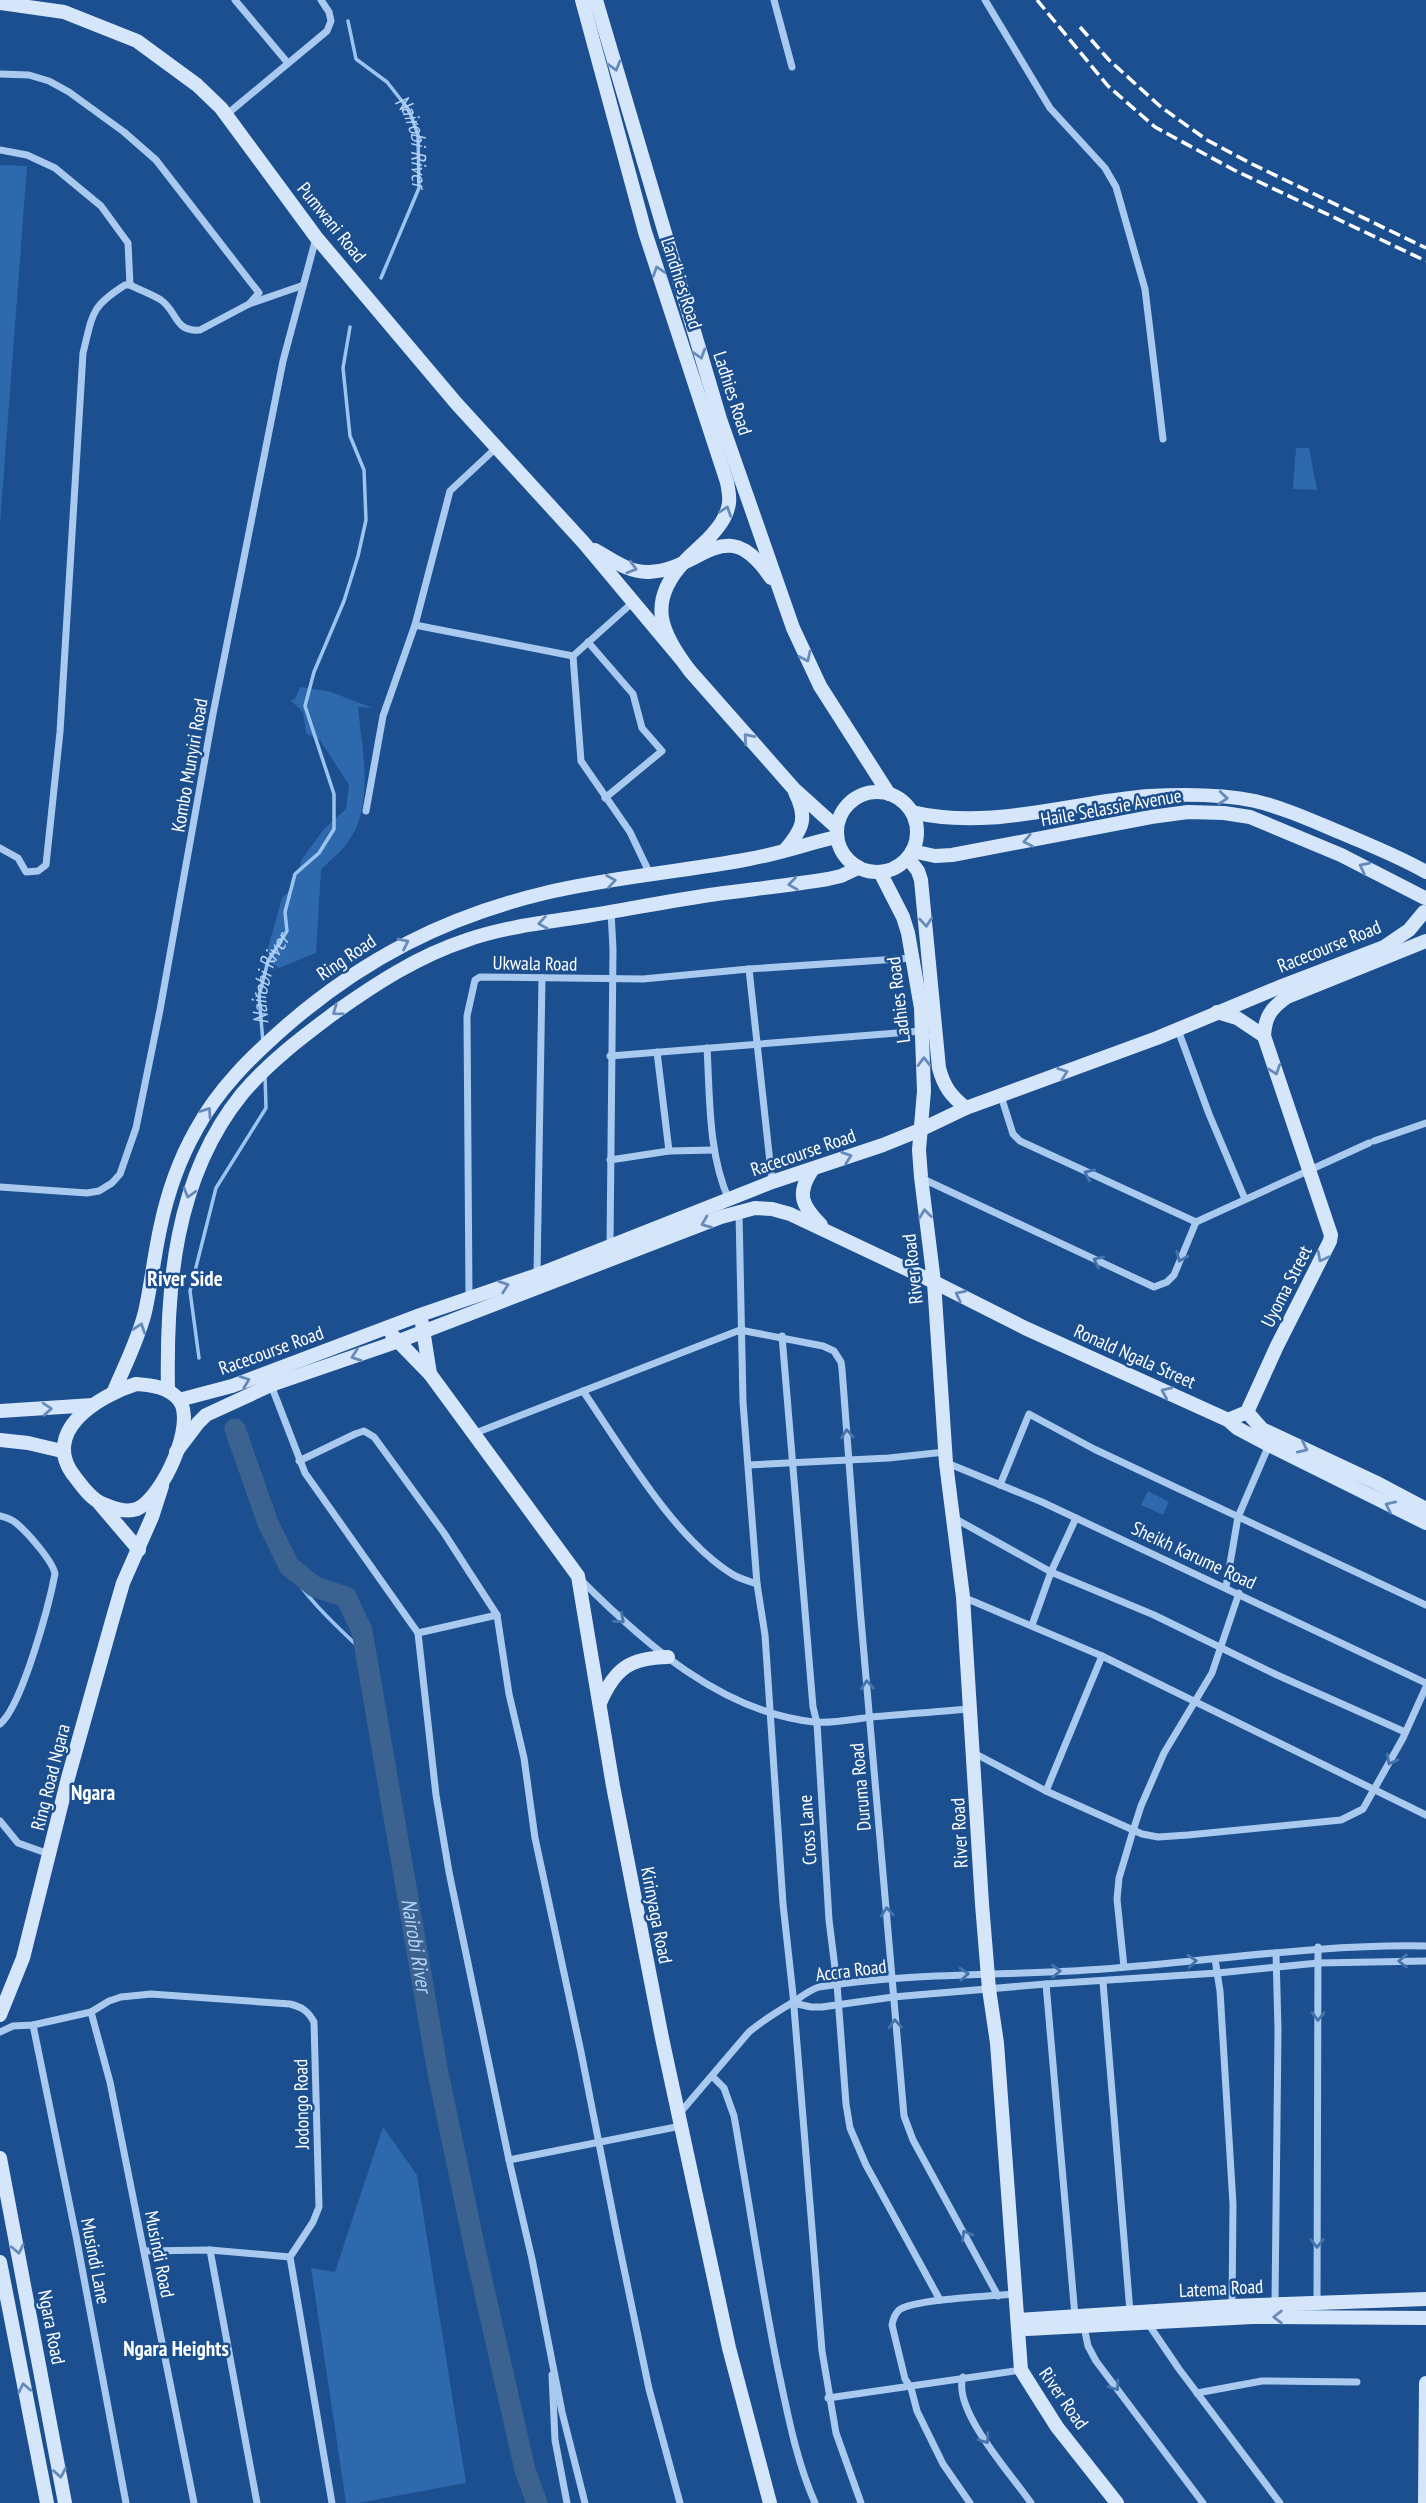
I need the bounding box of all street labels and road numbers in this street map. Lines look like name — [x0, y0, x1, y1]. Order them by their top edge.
street label: Pumwani Road — [292, 177, 372, 267]
street label: Landhies Road — [656, 234, 708, 332]
street label: Ladhies Road — [708, 348, 758, 438]
street label: Kombo Munyiri Road — [165, 696, 213, 834]
street label: Haile Selassie Avenue — [1039, 783, 1183, 831]
street label: Racecourse Road — [1274, 914, 1384, 978]
street label: Ring Road — [312, 929, 380, 985]
street label: Ukwala Road — [493, 950, 577, 976]
street label: Ladhies Road — [881, 956, 915, 1044]
street label: Racecourse Road — [747, 1123, 859, 1181]
street label: River Road — [896, 1233, 928, 1305]
street label: Uyoma Street — [1255, 1240, 1317, 1331]
street label: Ronald Ngala Street — [1070, 1318, 1200, 1394]
street label: Racecourse Road — [215, 1320, 327, 1380]
street label: Sheikh Karume Road — [1128, 1516, 1260, 1594]
street label: Ring Road Ngara — [25, 1721, 75, 1833]
street label: Duruma Road — [844, 1742, 876, 1832]
street label: Cross Lane — [793, 1794, 821, 1866]
street label: River Road — [945, 1797, 973, 1869]
street label: Kirinyaga Road — [636, 1865, 678, 1965]
street label: Accra Road — [814, 1954, 888, 1986]
street label: Jodongo Road — [288, 2059, 314, 2150]
street label: Musindi Road — [140, 2209, 180, 2299]
street label: Musindi Lane — [76, 2216, 116, 2306]
street label: Latema Road — [1178, 2274, 1264, 2302]
street label: Ngara Road — [33, 2288, 71, 2366]
street label: River Road — [1034, 2362, 1094, 2434]

